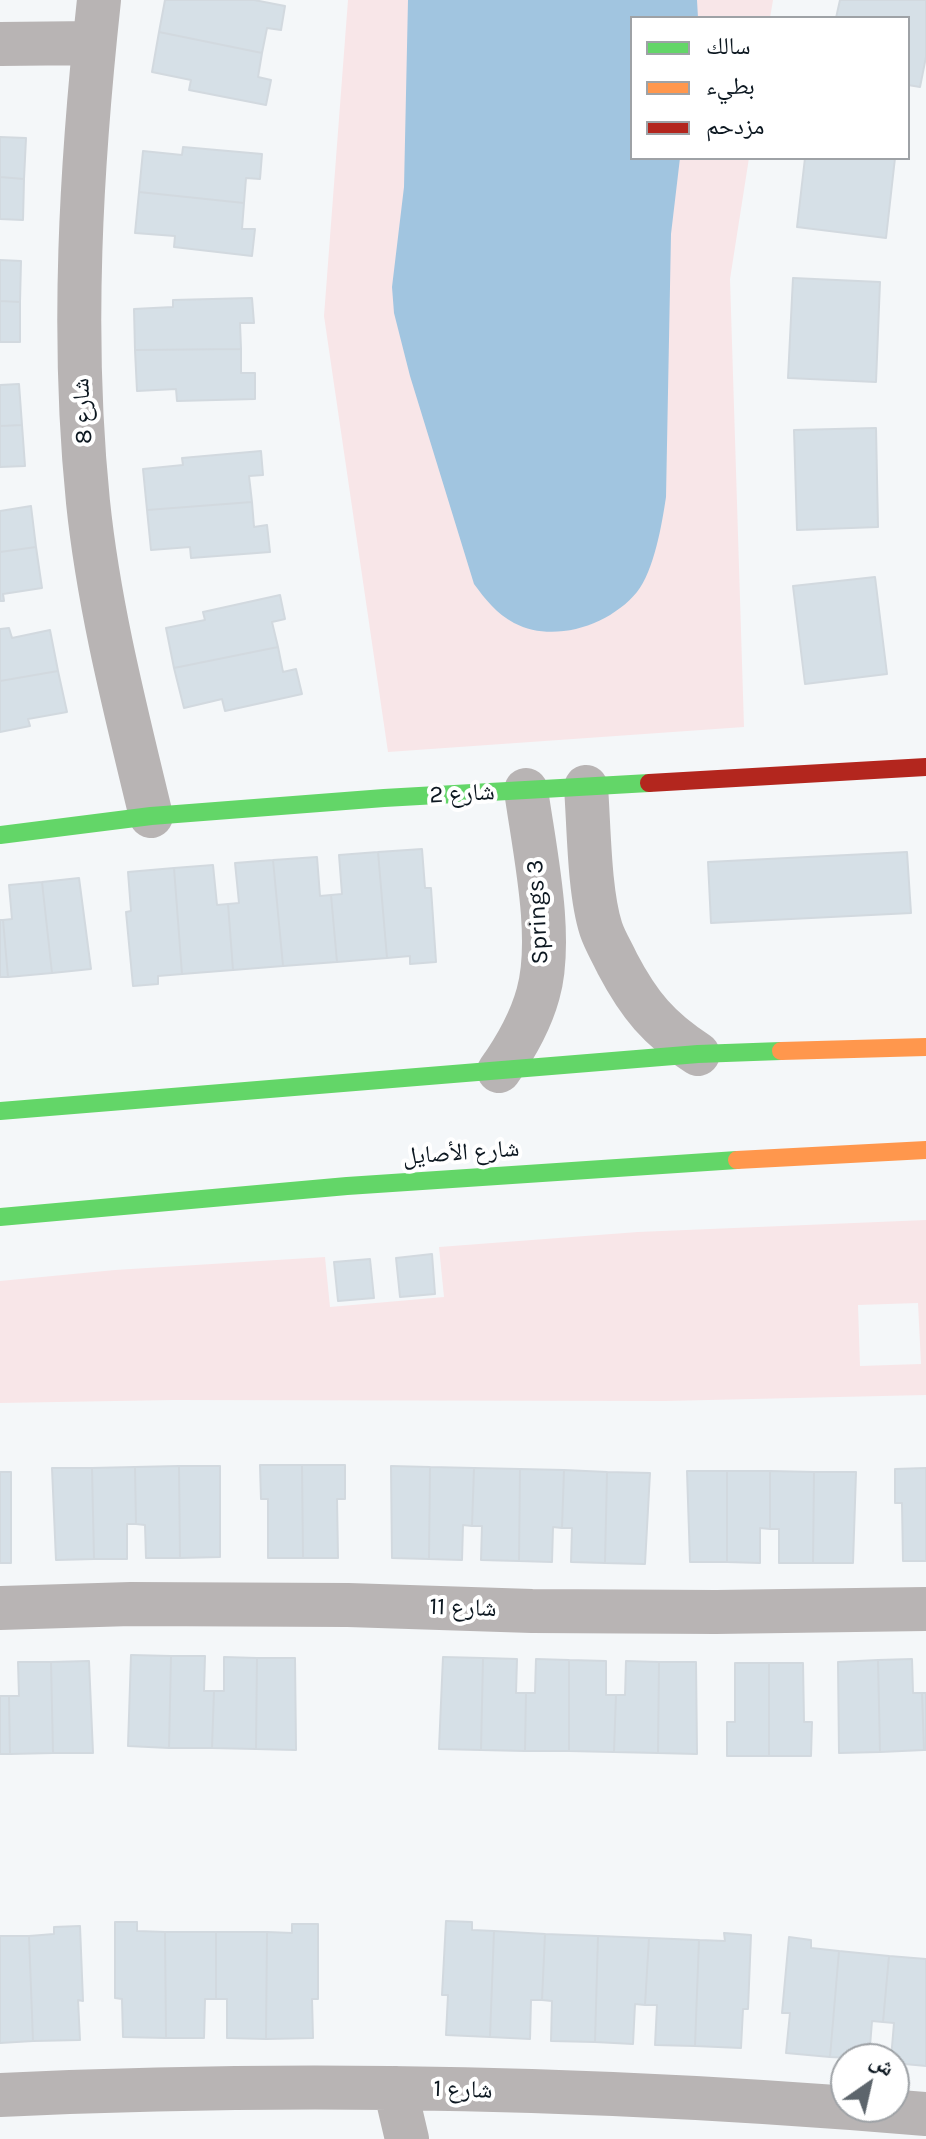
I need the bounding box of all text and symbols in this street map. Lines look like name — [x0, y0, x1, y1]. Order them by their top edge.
legend — [630, 16, 910, 160]
text: سالك — [706, 32, 751, 60]
text: بطيء — [706, 72, 755, 100]
text: مزدحم — [706, 112, 765, 140]
street label: شارع 8 — [67, 377, 99, 445]
street label: شارع 2 — [429, 778, 495, 810]
street label: Springs 3 — [521, 859, 555, 965]
street label: شارع الأصايل — [402, 1135, 520, 1171]
street label: شارع 11 — [429, 1592, 497, 1624]
north arrow — [830, 2043, 910, 2123]
text: ش — [865, 2047, 899, 2082]
street label: شارع 1 — [433, 2075, 493, 2105]

